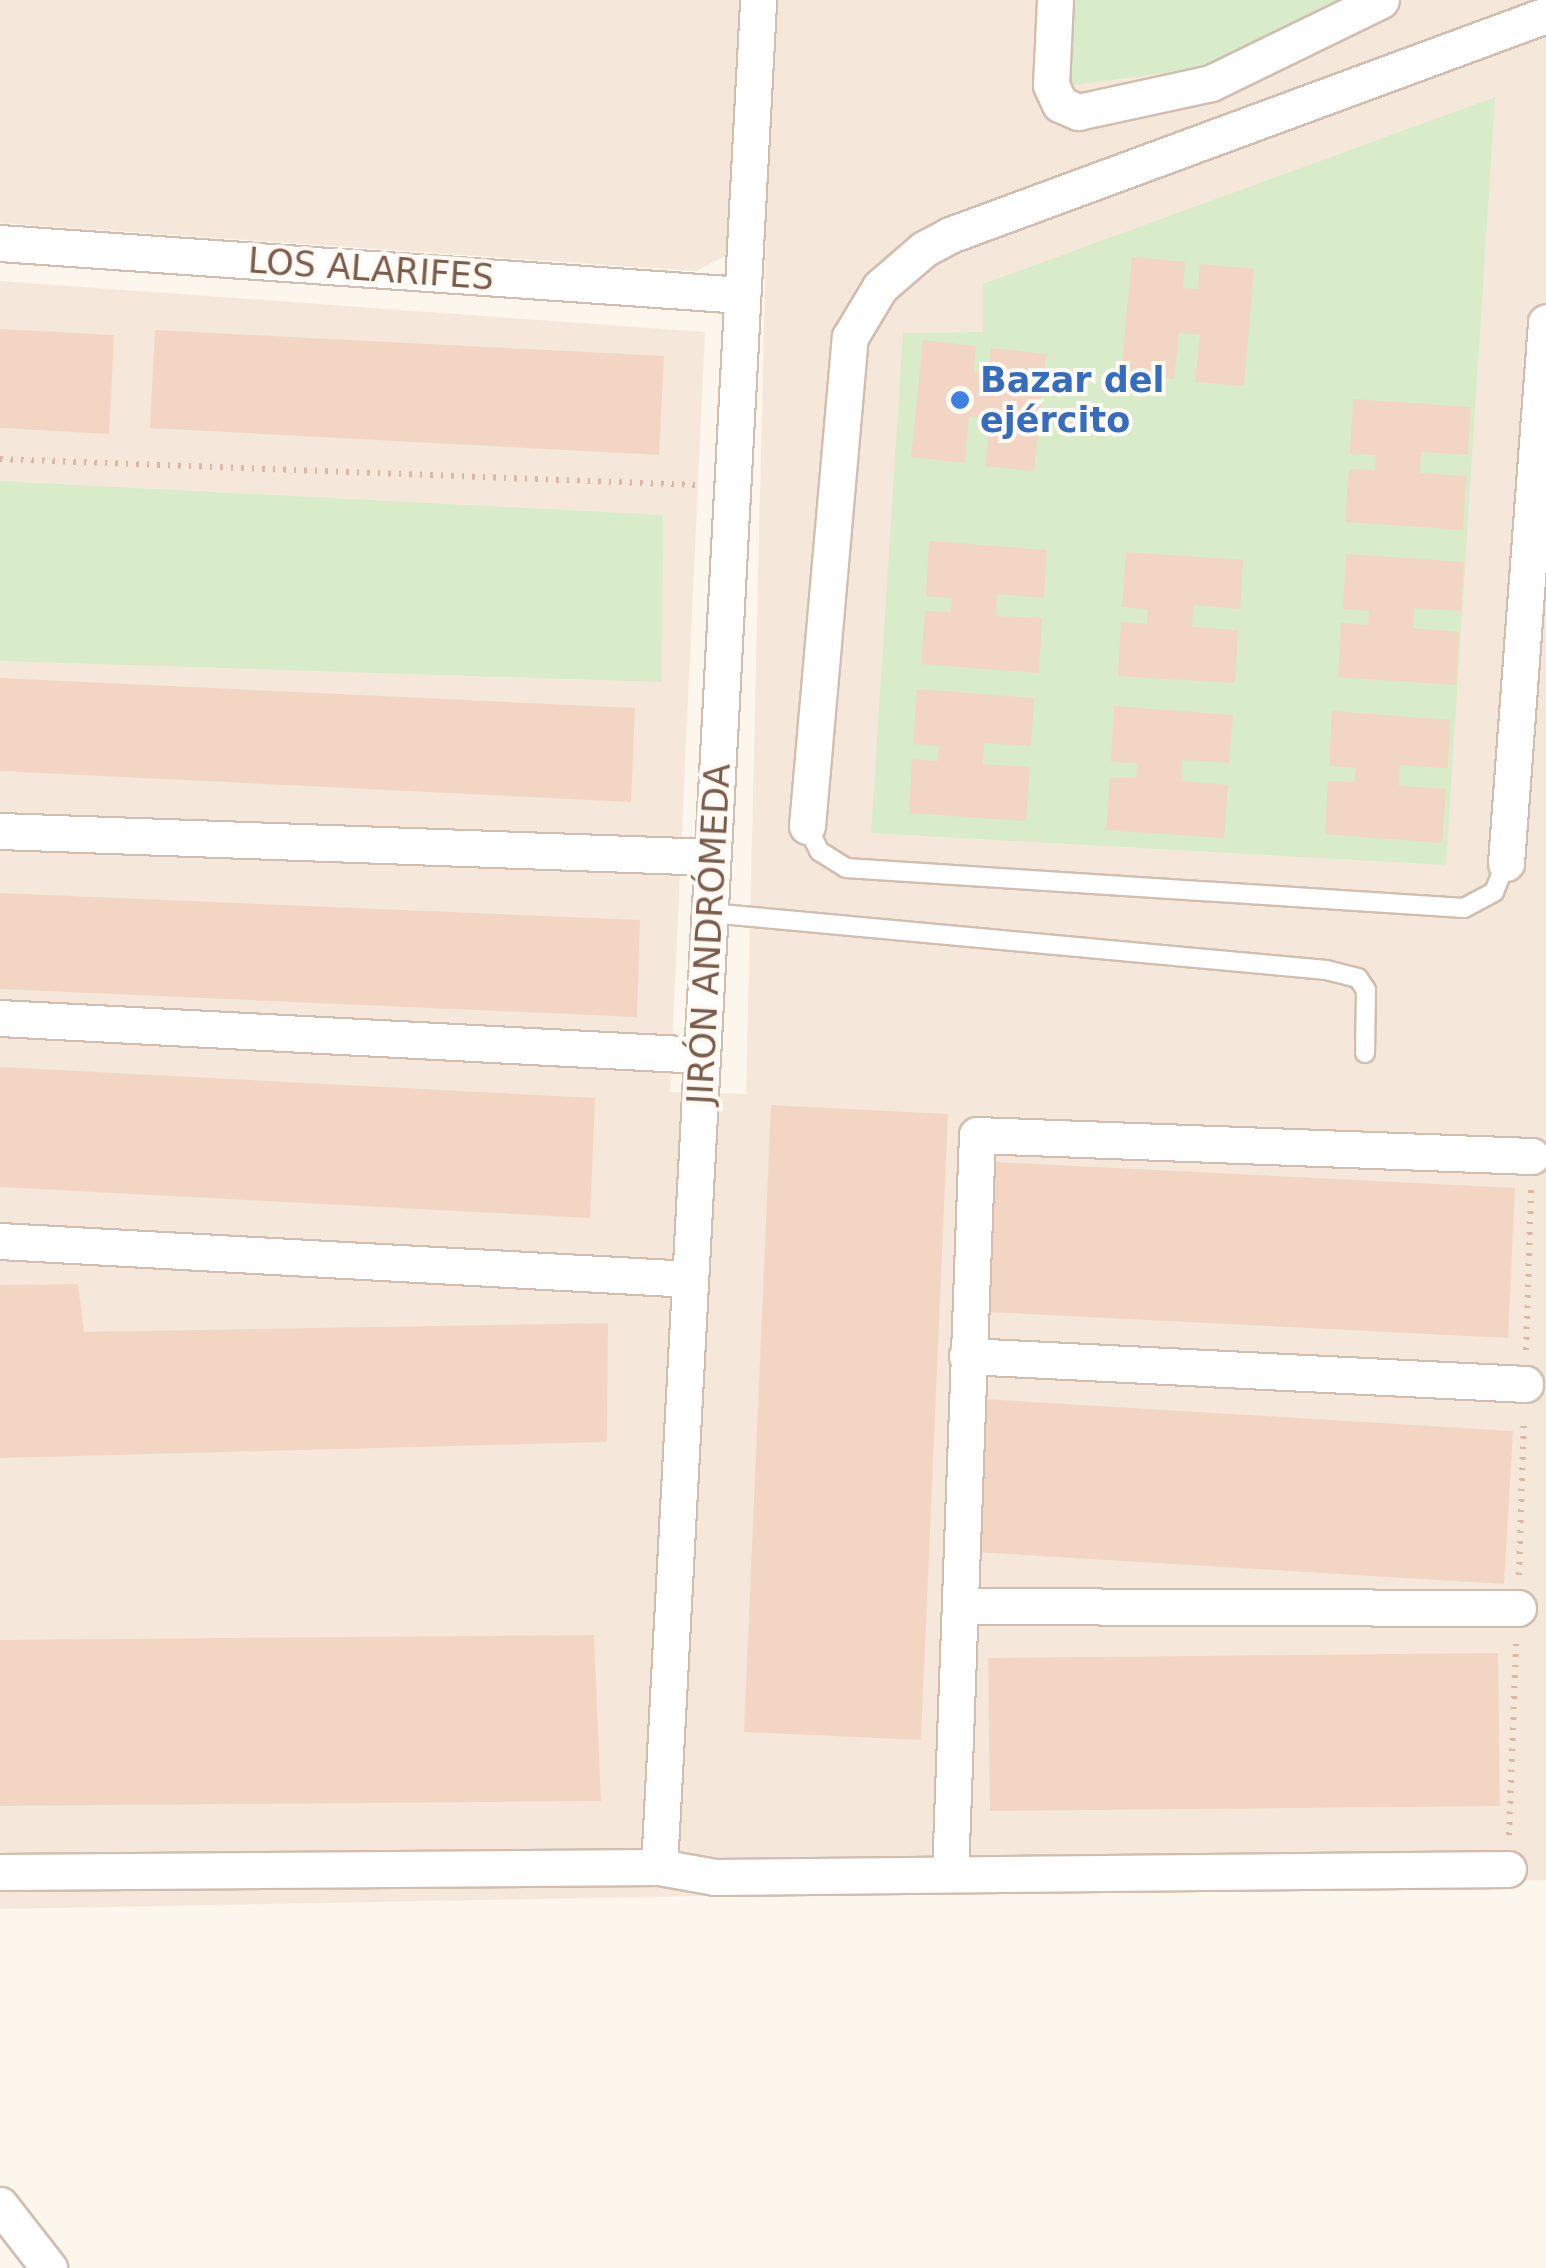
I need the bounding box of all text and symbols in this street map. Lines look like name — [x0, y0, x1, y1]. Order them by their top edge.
street label: LOS ALARIFES — [247, 239, 495, 299]
place label: Bazar del ejército — [980, 359, 1165, 441]
marker: Bazar del ejército — [949, 389, 971, 411]
street label: JIRÓN ANDRÓMEDA — [679, 762, 739, 1106]

